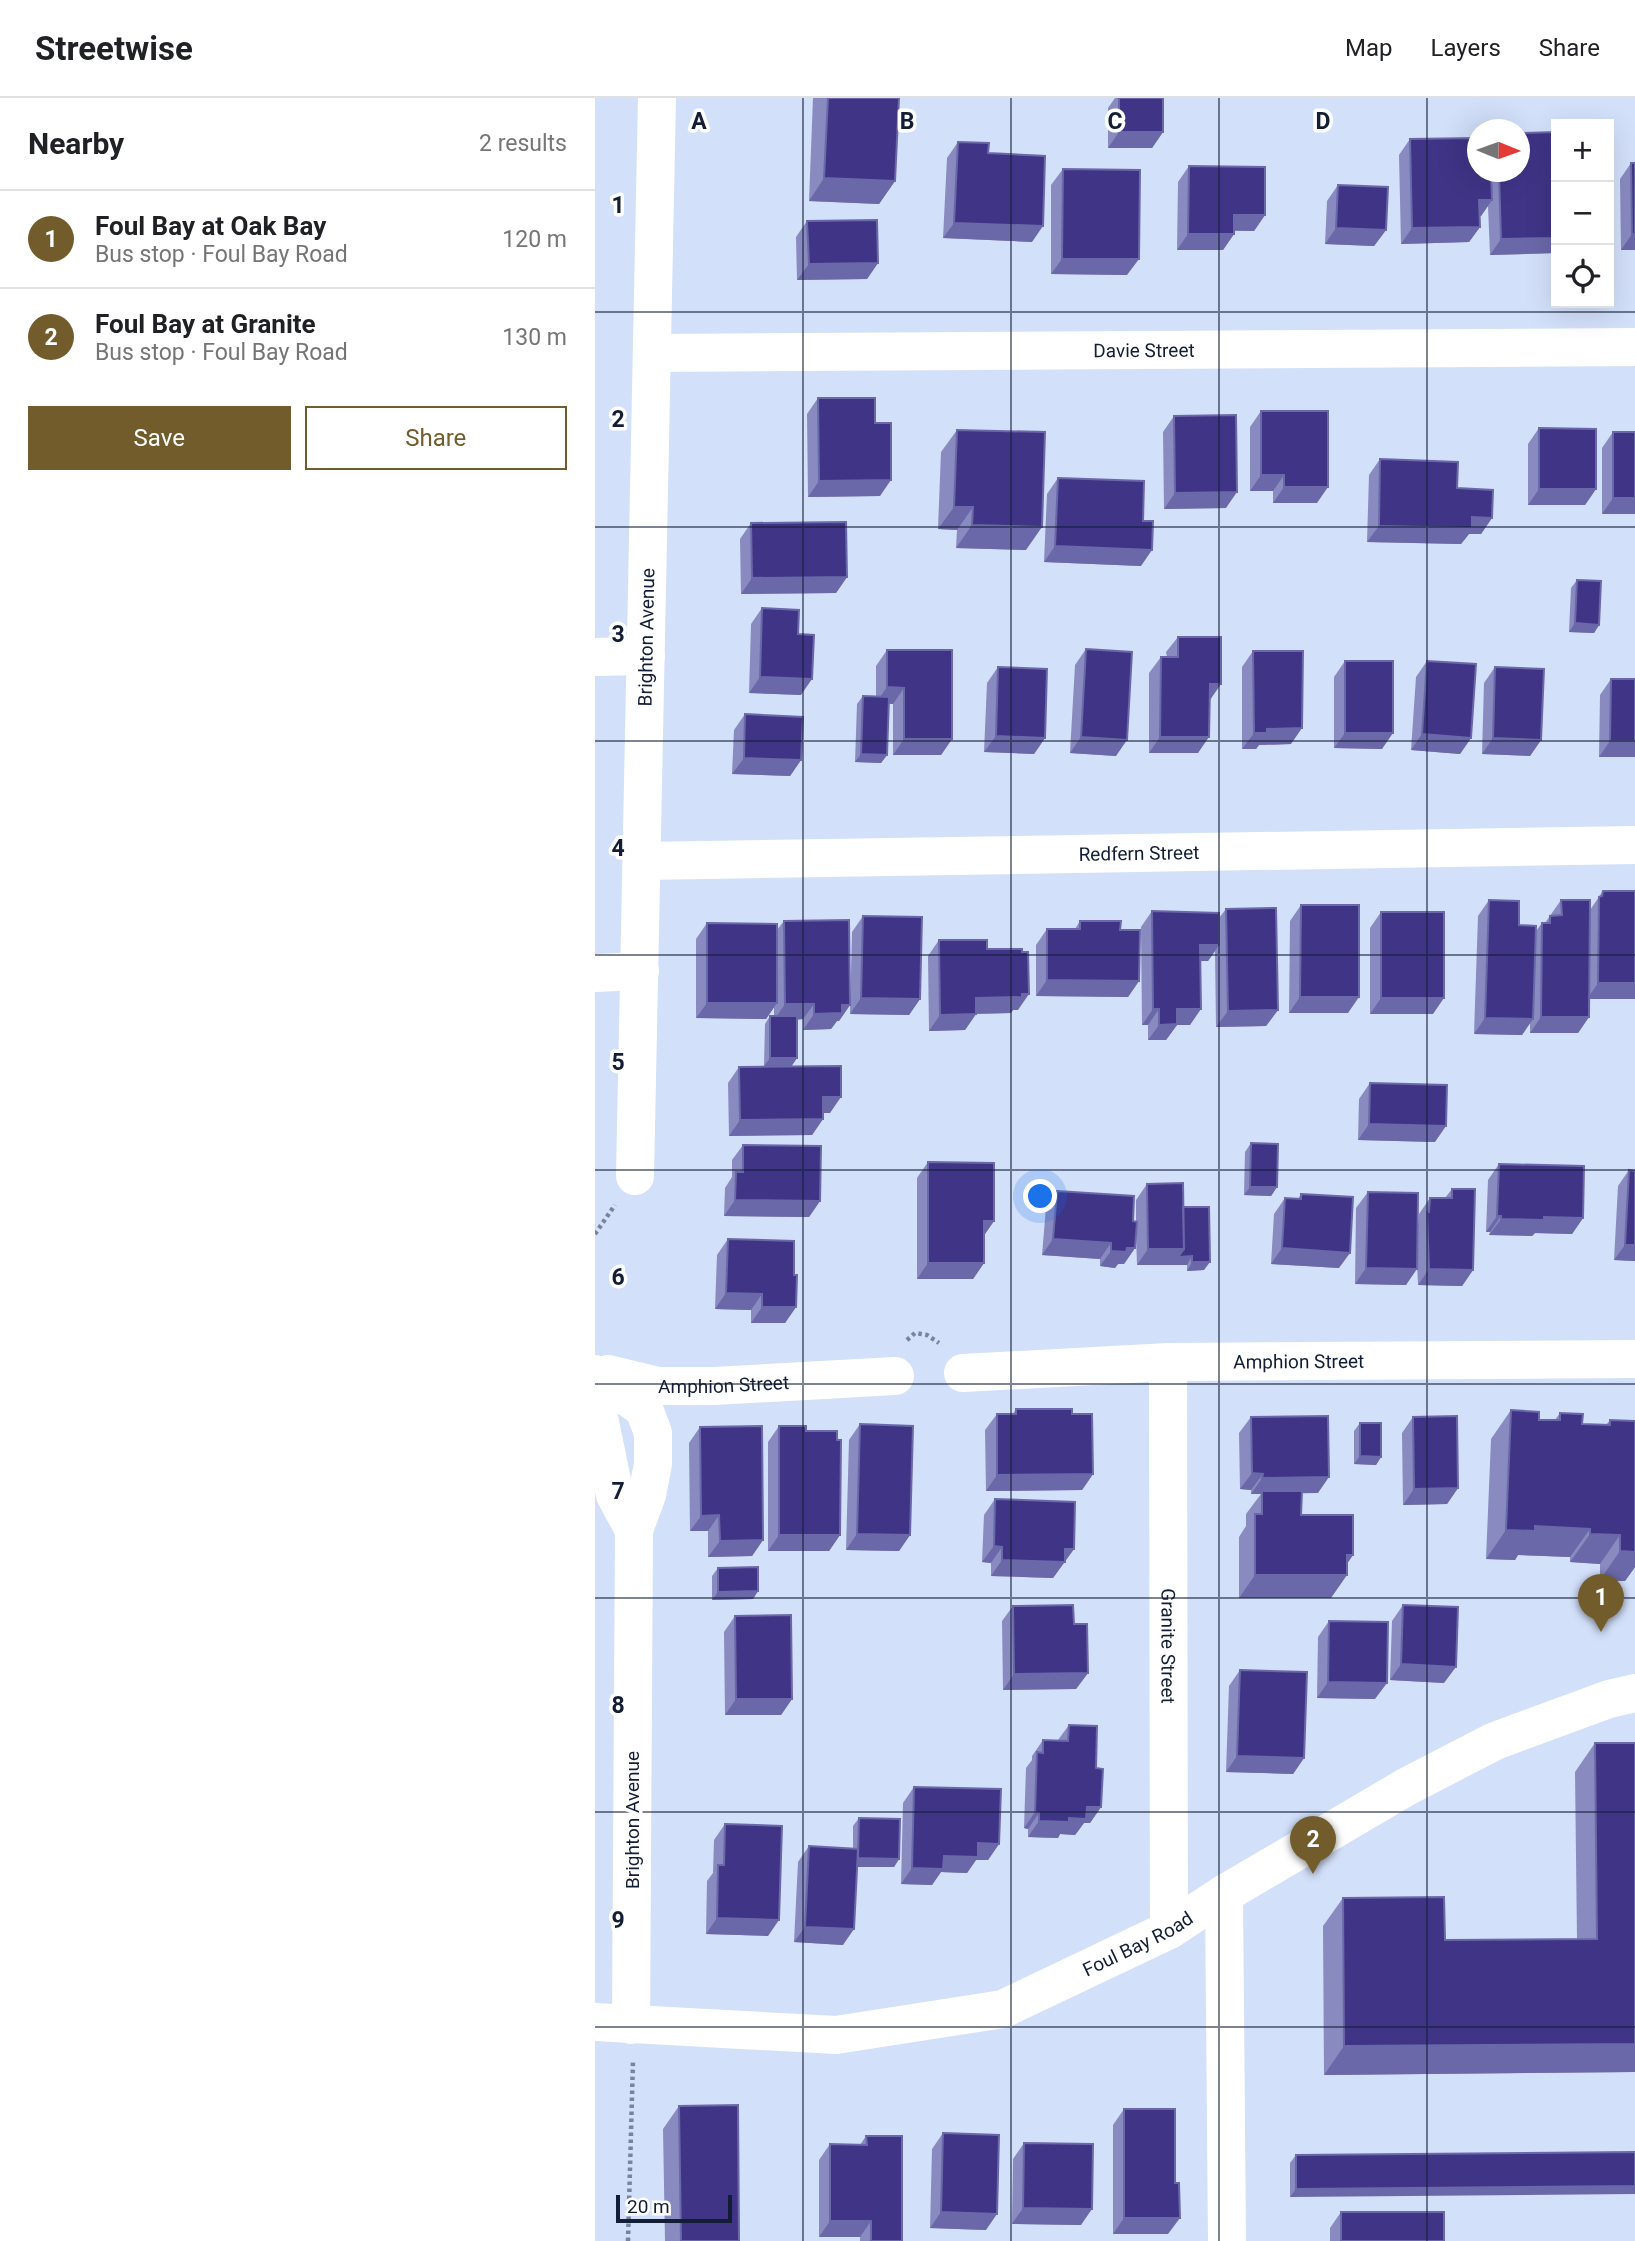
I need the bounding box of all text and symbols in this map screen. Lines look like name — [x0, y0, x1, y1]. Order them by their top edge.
text: Streetwise — [35, 29, 193, 68]
text: Map — [1345, 34, 1393, 62]
text: Layers — [1431, 34, 1501, 62]
text: Share — [1539, 34, 1600, 62]
text: A — [691, 108, 707, 135]
text: B — [900, 108, 914, 135]
text: C — [1107, 108, 1123, 135]
text: D — [1316, 108, 1330, 135]
north arrow — [1467, 119, 1530, 182]
map controls — [1551, 119, 1614, 308]
button: + — [1551, 119, 1614, 182]
text: Nearby — [28, 126, 124, 161]
text: 2 results — [479, 130, 567, 157]
button: − — [1551, 182, 1614, 245]
text: 1 — [611, 192, 625, 219]
text: Foul Bay at Oak Bay — [95, 211, 326, 241]
text: 1 — [44, 226, 58, 253]
text: 120 m — [502, 226, 567, 253]
text: Bus stop · Foul Bay Road — [95, 241, 348, 268]
button: locate — [1551, 245, 1614, 308]
text: Foul Bay at Granite — [95, 309, 316, 339]
text: 2 — [44, 324, 58, 351]
text: 130 m — [502, 324, 567, 351]
street label: Davie Street — [1093, 338, 1195, 362]
text: Bus stop · Foul Bay Road — [95, 339, 348, 366]
button: Save — [28, 406, 291, 470]
button: Share — [305, 406, 567, 470]
text: 2 — [611, 406, 625, 433]
street label: Brighton Avenue — [633, 568, 659, 706]
text: 3 — [611, 621, 625, 648]
text: 4 — [611, 835, 625, 862]
street label: Redfern Street — [1078, 841, 1200, 865]
text: 5 — [611, 1049, 625, 1076]
your location — [1023, 1179, 1057, 1213]
text: 6 — [611, 1264, 625, 1291]
street label: Amphion Street — [1233, 1349, 1364, 1373]
street label: Amphion Street — [658, 1370, 790, 1398]
text: 7 — [611, 1478, 625, 1505]
pin: 1 — [1578, 1574, 1624, 1632]
street label: Granite Street — [1157, 1588, 1180, 1704]
text: 8 — [611, 1692, 625, 1719]
street label: Brighton Avenue — [621, 1751, 644, 1889]
pin: 2 — [1290, 1816, 1336, 1874]
street label: Foul Bay Road — [1079, 1906, 1197, 1981]
text: 9 — [611, 1907, 625, 1934]
scale bar — [616, 2192, 731, 2224]
text: 20 m — [627, 2195, 670, 2218]

